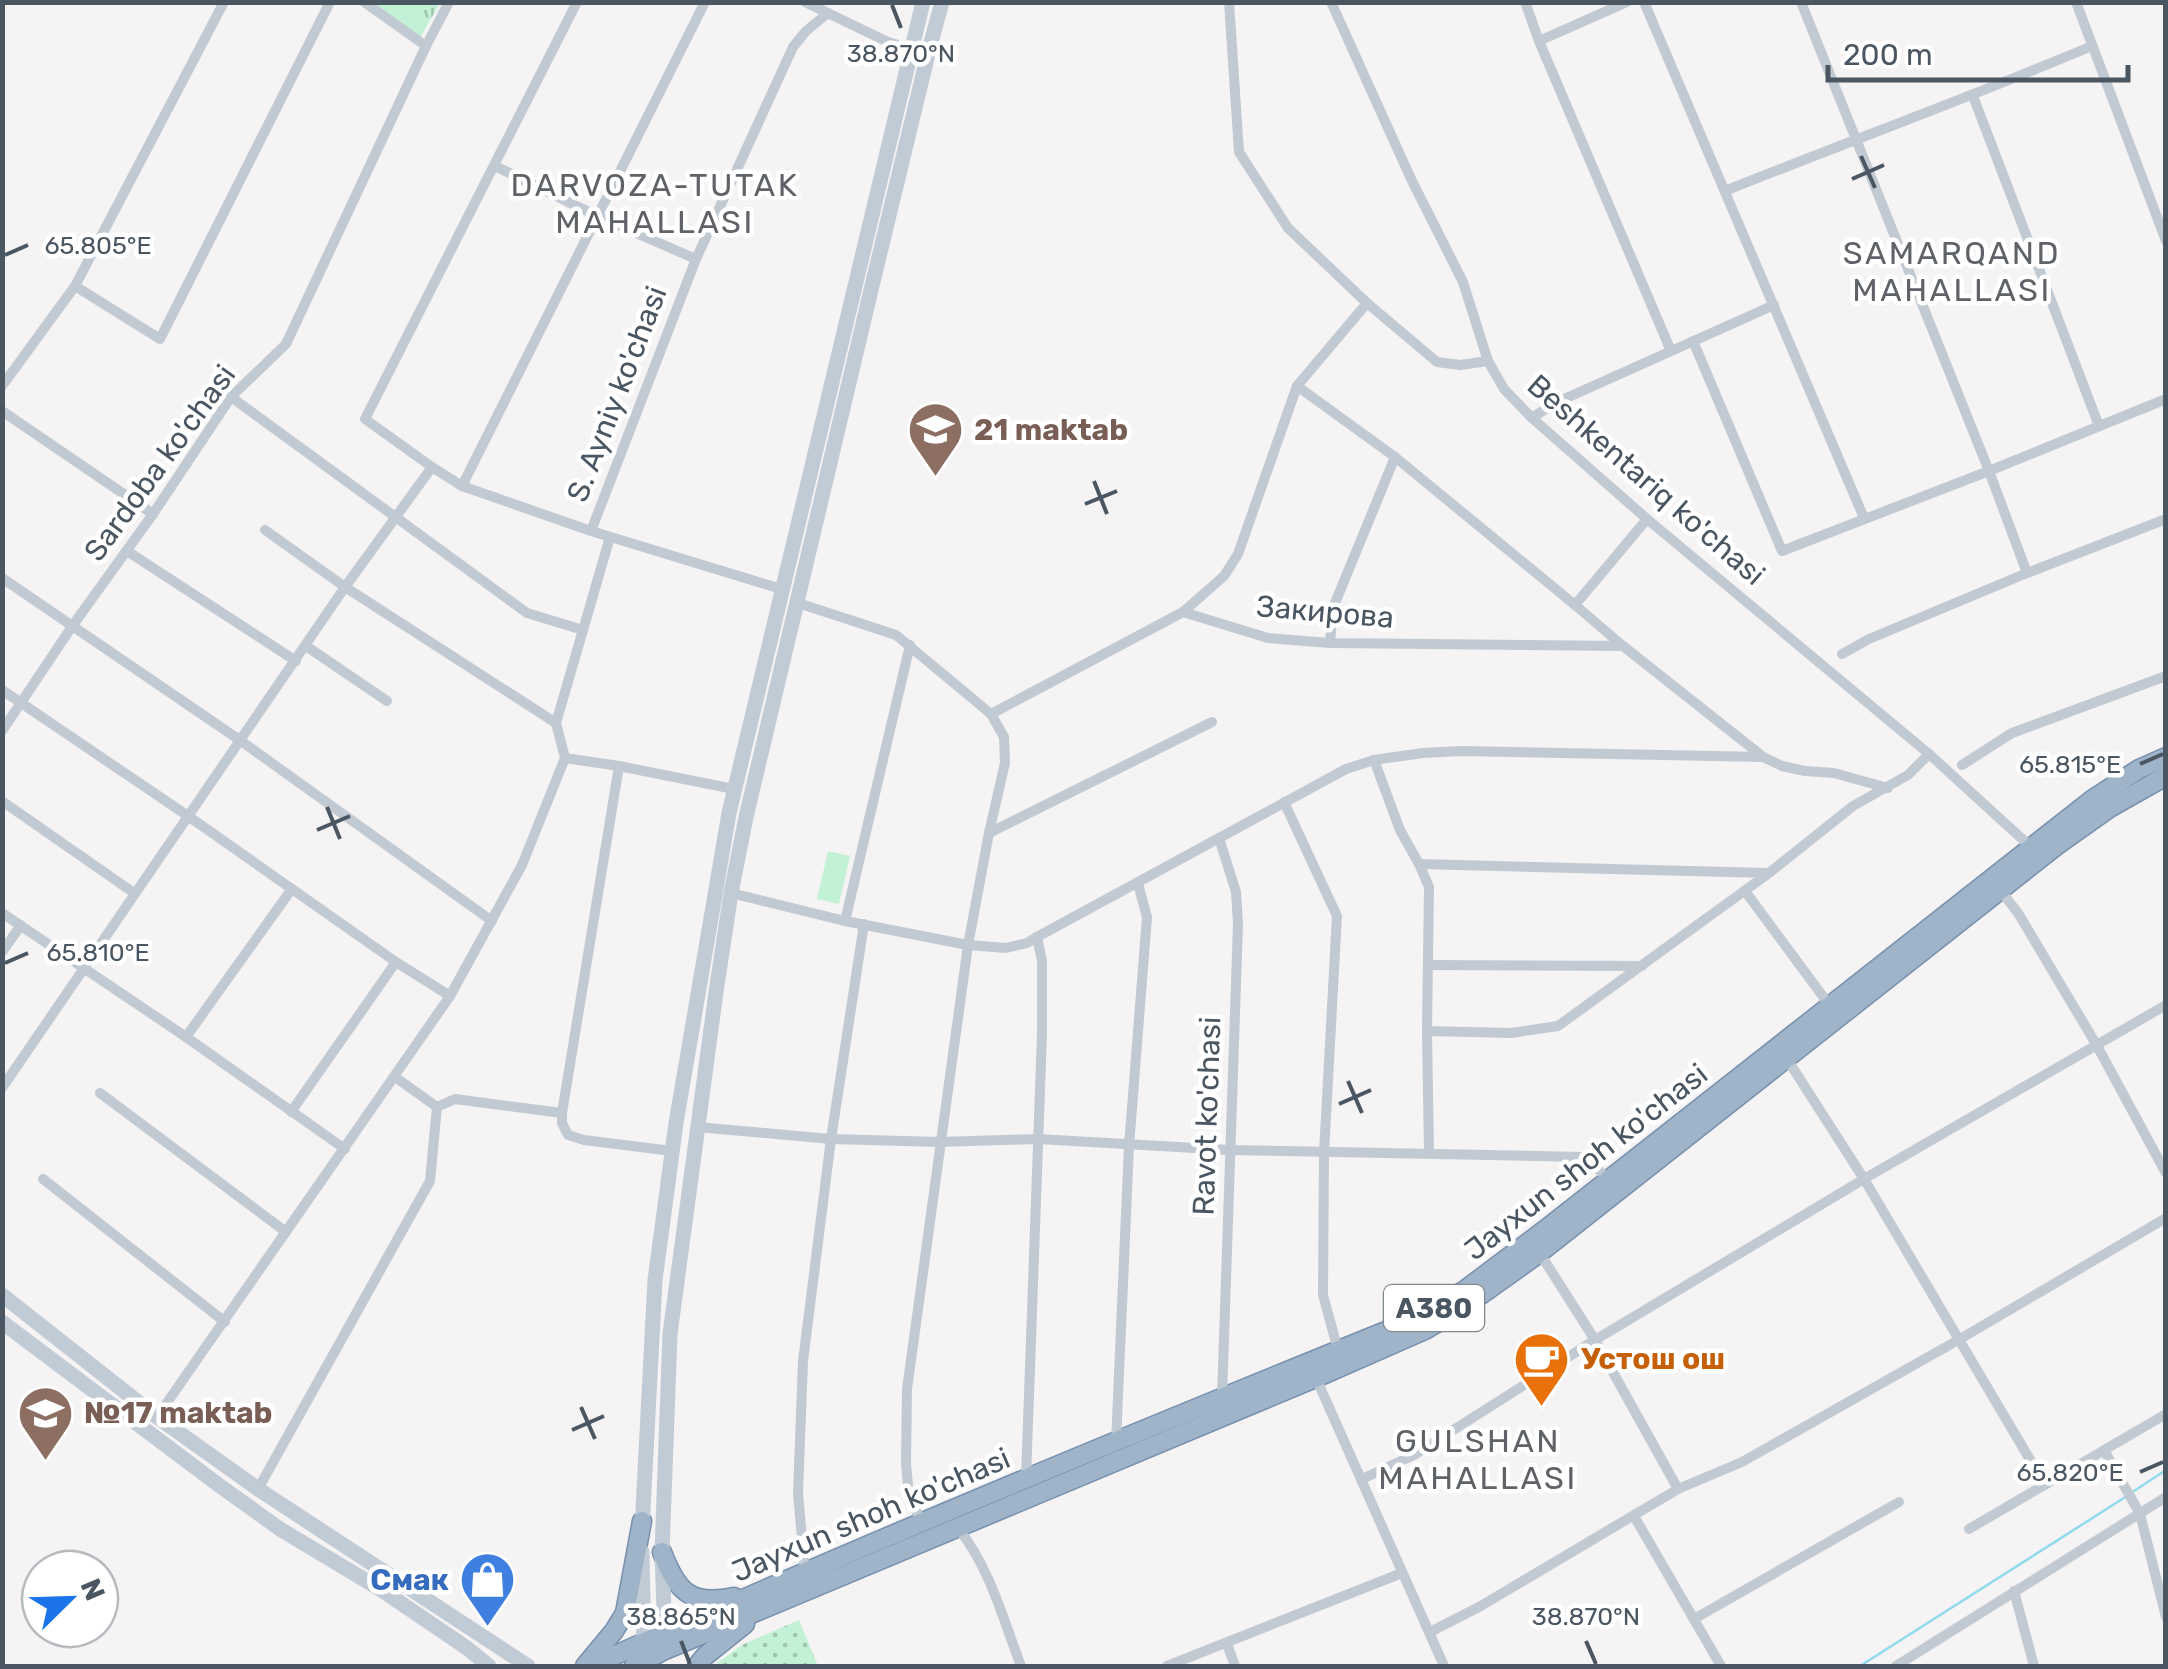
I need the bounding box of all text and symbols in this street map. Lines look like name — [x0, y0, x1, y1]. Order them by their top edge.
scale bar — [1828, 20, 2128, 82]
text: 200 m — [1843, 37, 1933, 73]
text: 38.870°N — [847, 39, 955, 68]
district label: DARVOZA-TUTAK MAHALLASI — [511, 166, 799, 241]
text: 65.805°E — [44, 231, 152, 260]
district label: SAMARQAND MAHALLASI — [1843, 234, 2061, 309]
street label: S. Ayniy ko'chasi — [559, 281, 675, 507]
street label: Sardoba ko'chasi — [77, 358, 243, 568]
street label: Beshkentariq ko'chasi — [1520, 367, 1772, 593]
school or university icon: 21 maktab — [905, 400, 965, 479]
place label: 21 maktab — [974, 412, 1128, 448]
street label: Закирова — [1255, 588, 1395, 636]
text: 65.815°E — [2019, 750, 2121, 779]
text: 65.810°E — [46, 938, 150, 967]
street label: Ravot ko'chasi — [1186, 1016, 1228, 1216]
street label: Jayxun shoh ko'chasi — [1457, 1056, 1715, 1268]
road number: A380 — [1384, 1285, 1484, 1331]
cafe icon: Устош ош — [1512, 1329, 1572, 1408]
place label: Устош ош — [1581, 1341, 1725, 1377]
school or university icon: №17 maktab — [15, 1383, 75, 1462]
place label: №17 maktab — [84, 1395, 273, 1431]
district label: GULSHAN MAHALLASI — [1378, 1422, 1578, 1497]
street label: Jayxun shoh ko'chasi — [727, 1440, 1015, 1590]
text: 65.820°E — [2016, 1458, 2124, 1487]
north arrow — [20, 1549, 120, 1649]
shop icon: Смак — [458, 1550, 518, 1629]
place label: Смак — [370, 1562, 449, 1598]
text: N — [73, 1574, 112, 1605]
text: 38.865°N — [626, 1602, 736, 1631]
text: 38.870°N — [1532, 1602, 1640, 1631]

